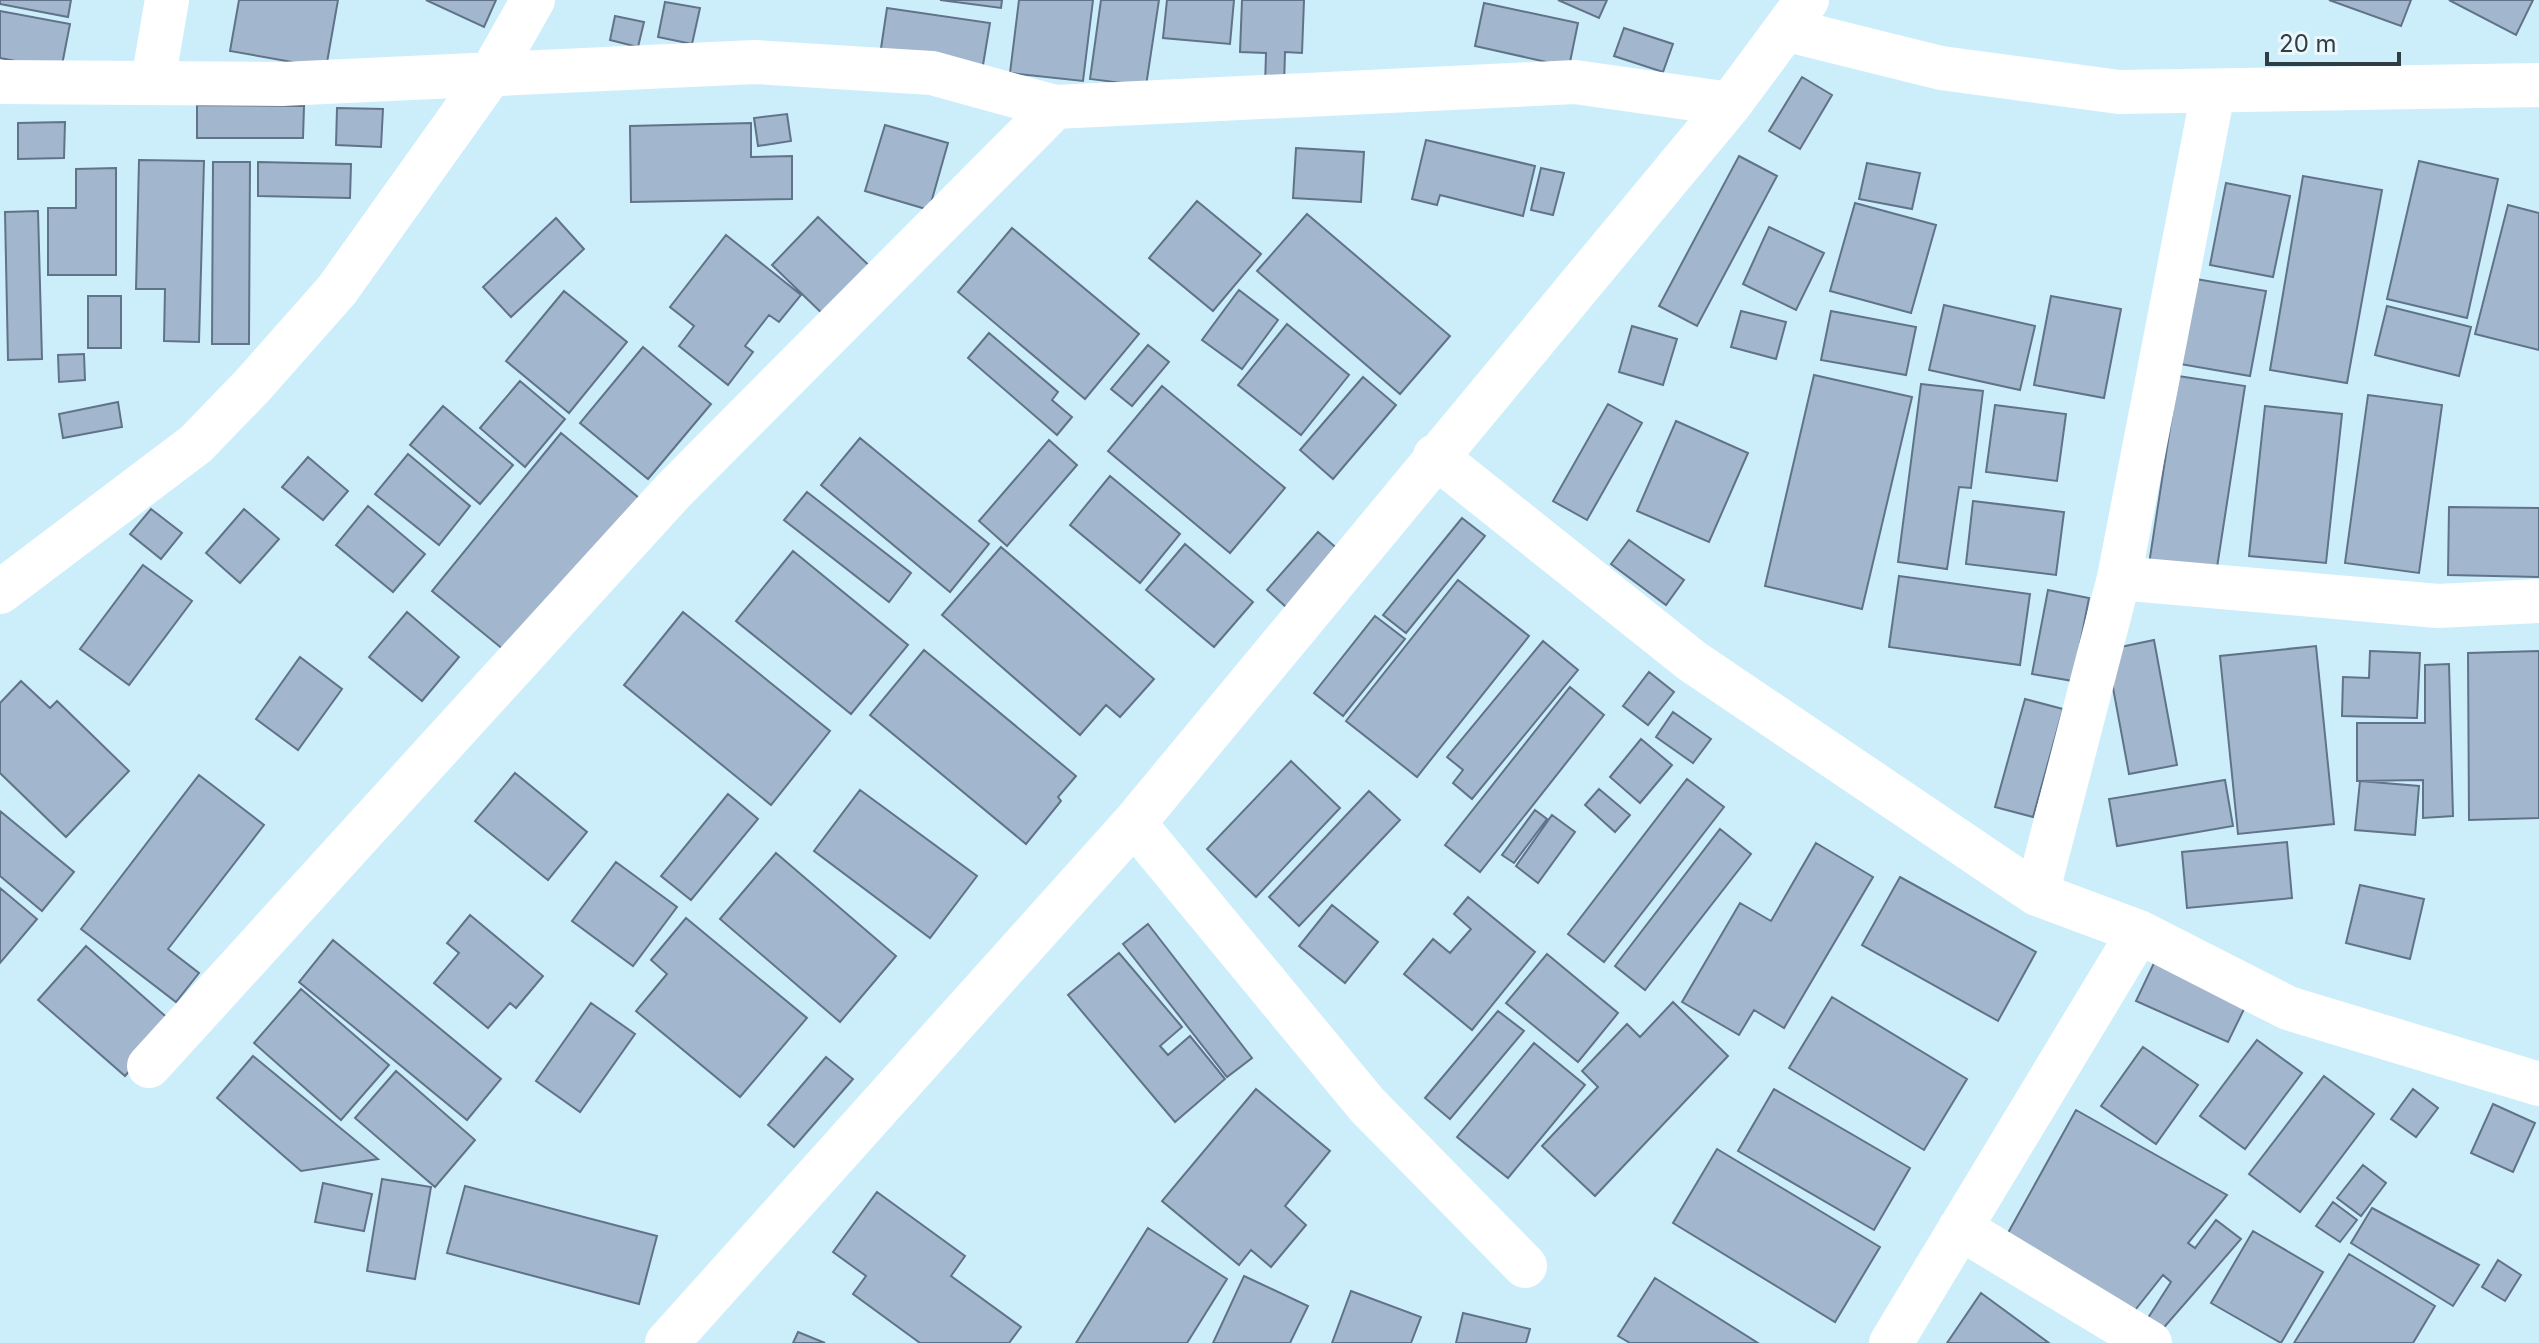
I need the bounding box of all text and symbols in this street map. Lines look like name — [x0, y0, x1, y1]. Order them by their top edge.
scale bar — [2267, 16, 2399, 66]
text: 20 m — [2279, 29, 2337, 58]

